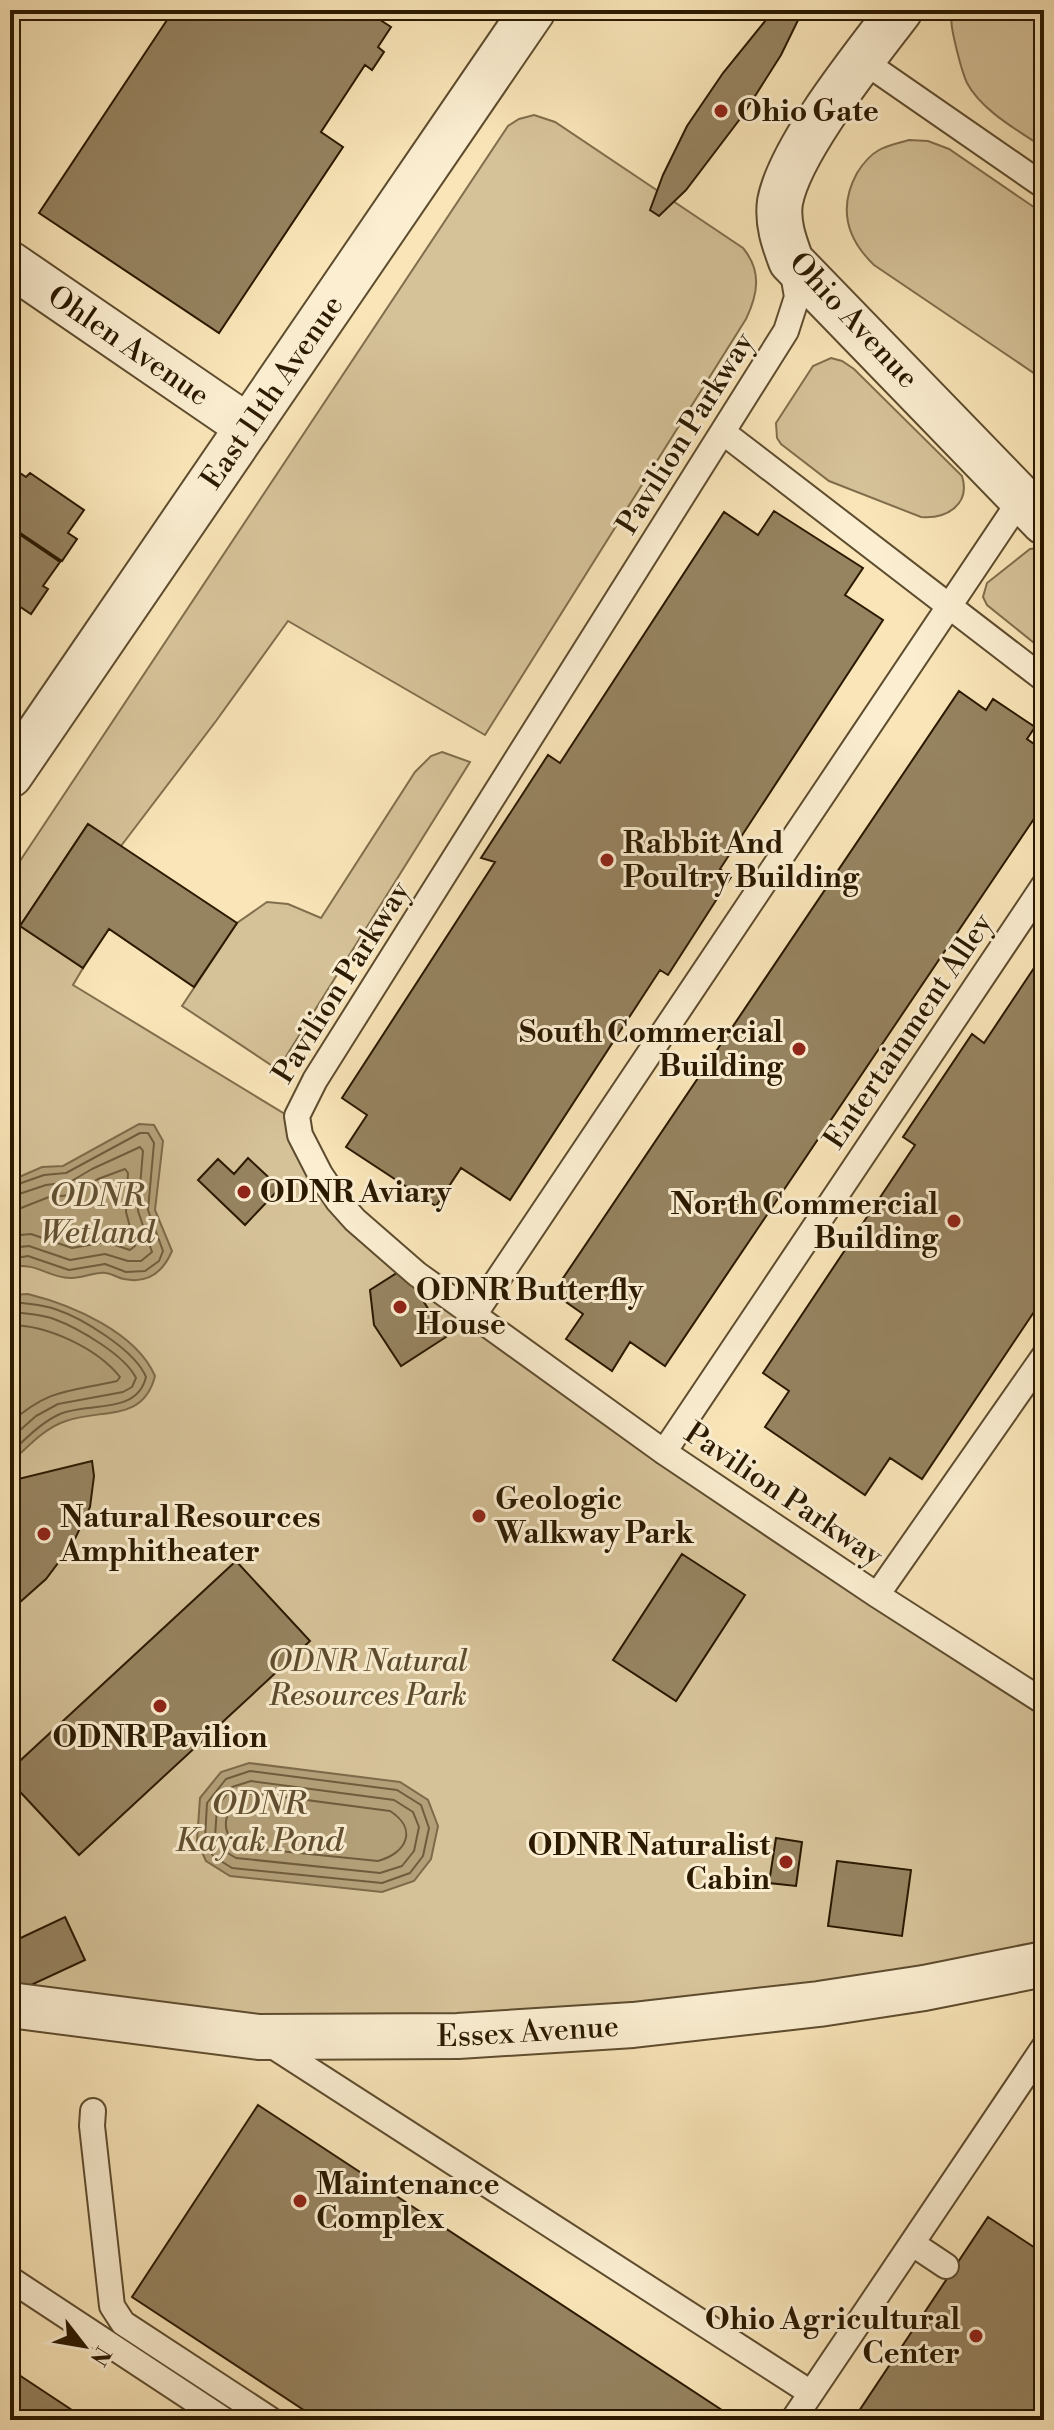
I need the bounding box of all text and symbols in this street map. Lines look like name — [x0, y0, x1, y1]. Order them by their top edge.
place label: Ohio Gate — [737, 93, 879, 131]
marker: Ohio Gate — [712, 102, 730, 120]
street label: Ohio Avenue — [780, 244, 926, 397]
street label: Ohlen Avenue — [40, 277, 217, 415]
street label: East 11th Avenue — [193, 288, 352, 497]
street label: Pavilion Parkway — [608, 325, 763, 542]
place label: Rabbit And Poultry Building — [623, 825, 860, 897]
marker: Rabbit And Poultry Building — [598, 851, 616, 869]
street label: Pavilion Parkway — [264, 874, 419, 1091]
street label: Entertainment Alley — [816, 906, 1002, 1157]
place label: South Commercial Building — [519, 1014, 784, 1086]
marker: South Commercial Building — [790, 1040, 808, 1058]
place label: ODNR Aviary — [260, 1174, 452, 1212]
water label: ODNR Wetland — [40, 1176, 156, 1253]
marker: ODNR Aviary — [235, 1183, 253, 1201]
place label: North Commercial Building — [671, 1186, 939, 1258]
marker: North Commercial Building — [945, 1212, 963, 1230]
place label: ODNR Butterfly House — [416, 1272, 644, 1344]
marker: ODNR Butterfly House — [391, 1298, 409, 1316]
street label: Pavilion Parkway — [677, 1414, 890, 1575]
place label: Geologic Walkway Park — [494, 1481, 694, 1553]
place label: Natural Resources Amphitheater — [59, 1499, 321, 1571]
marker: Geologic Walkway Park — [470, 1507, 488, 1525]
marker: Natural Resources Amphitheater — [35, 1525, 53, 1543]
park label: ODNR Natural Resources Park — [268, 1643, 468, 1715]
marker: ODNR Pavilion — [151, 1697, 169, 1715]
place label: ODNR Pavilion — [52, 1719, 268, 1757]
water label: ODNR Kayak Pond — [175, 1784, 345, 1861]
place label: ODNR Naturalist Cabin — [528, 1827, 771, 1899]
marker: ODNR Naturalist Cabin — [777, 1853, 795, 1871]
street label: Essex Avenue — [437, 2008, 620, 2056]
place label: Maintenance Complex — [316, 2166, 500, 2238]
marker: Maintenance Complex — [291, 2192, 309, 2210]
place label: Ohio Agricultural Center — [705, 2301, 960, 2373]
north arrow — [44, 2306, 124, 2386]
marker: Ohio Agricultural Center — [967, 2327, 985, 2345]
text: N — [83, 2341, 116, 2370]

